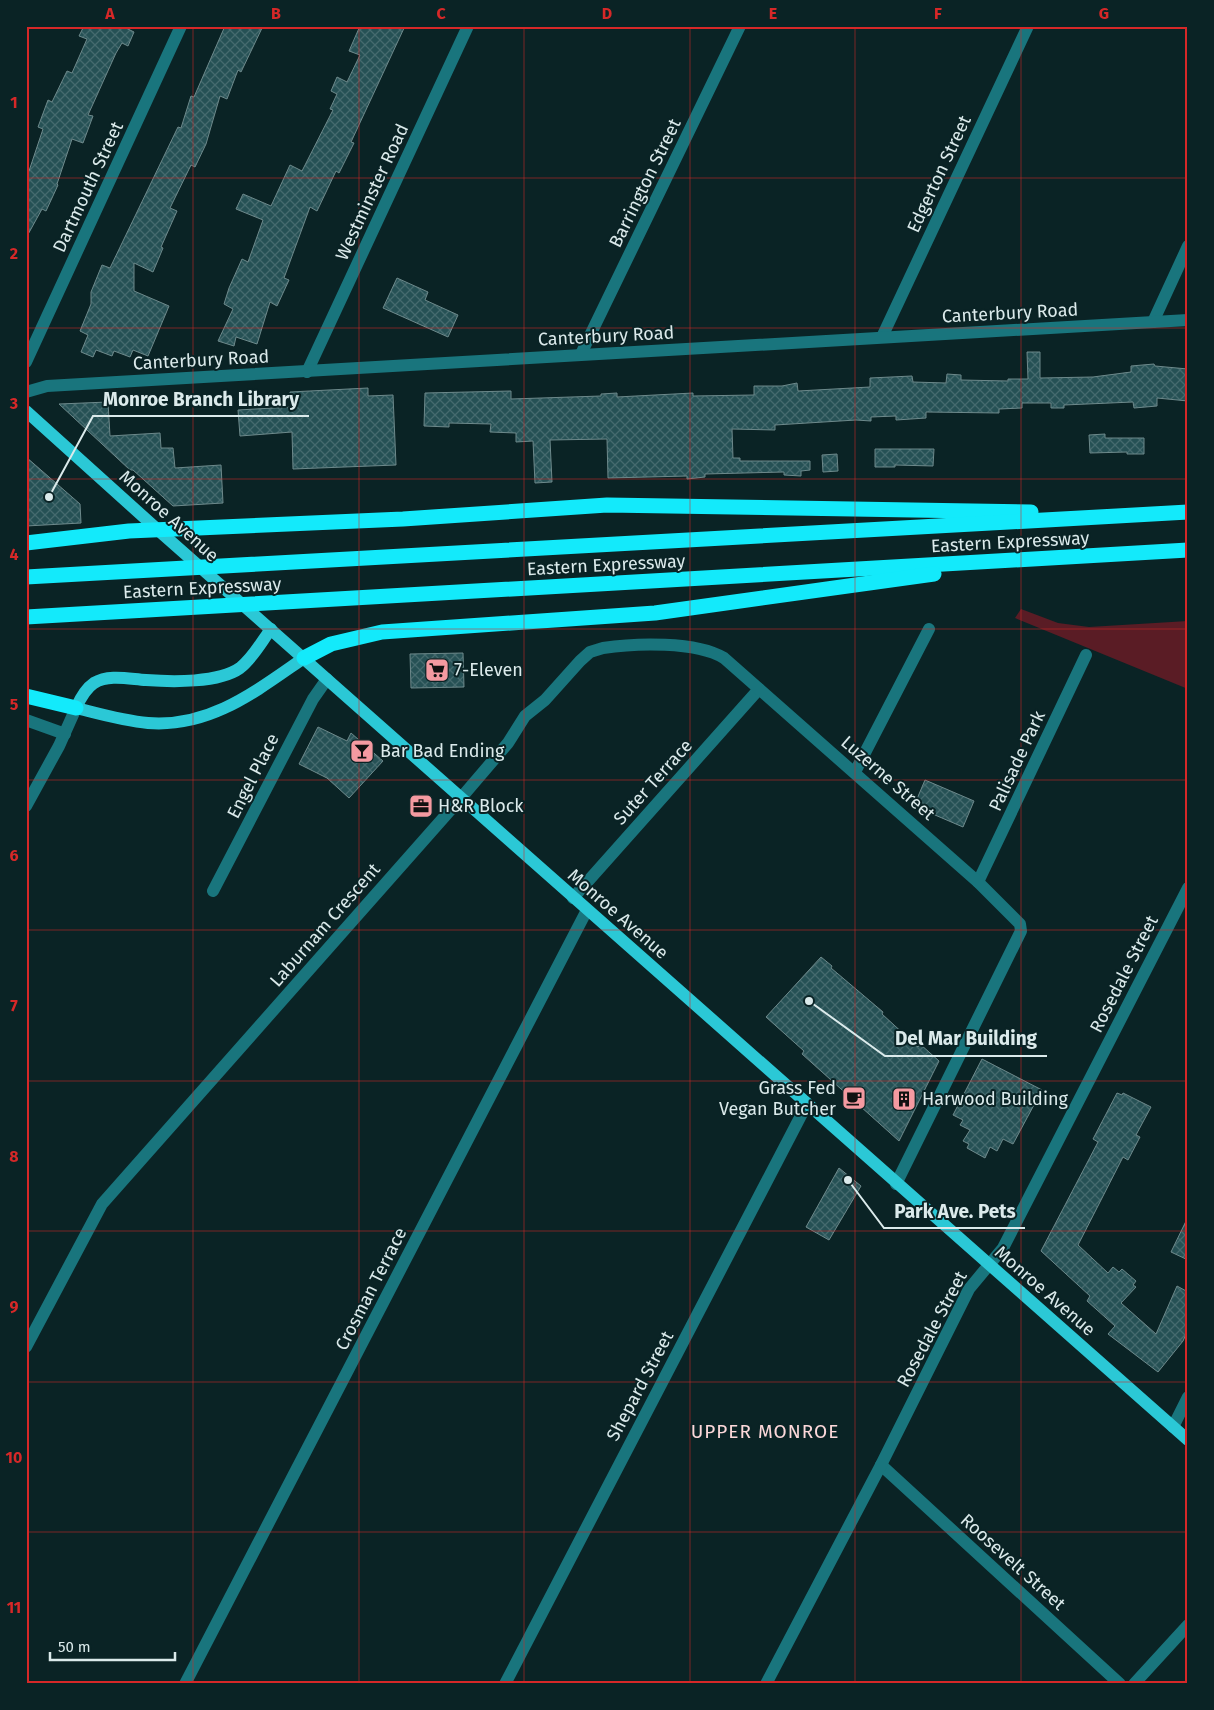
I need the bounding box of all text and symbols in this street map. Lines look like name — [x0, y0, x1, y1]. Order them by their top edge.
text: A — [104, 4, 115, 23]
text: B — [271, 4, 281, 23]
text: C — [436, 4, 446, 23]
text: D — [602, 4, 612, 23]
text: E — [769, 4, 777, 23]
text: F — [934, 4, 942, 23]
text: G — [1099, 4, 1109, 23]
text: 1 — [10, 93, 18, 112]
street label: Edgerton Street — [902, 111, 976, 236]
street label: Barrington Street — [604, 115, 686, 251]
street label: Dartmouth Street — [48, 118, 128, 256]
street label: Westminster Road — [331, 120, 413, 264]
text: 2 — [10, 244, 18, 263]
street label: Canterbury Road — [941, 298, 1079, 328]
street label: Canterbury Road — [537, 321, 675, 351]
street label: Canterbury Road — [132, 345, 270, 375]
callout: Monroe Branch Library — [93, 382, 309, 416]
text: Monroe Branch Library — [103, 388, 299, 411]
text: 3 — [9, 394, 18, 413]
street label: Monroe Avenue — [115, 466, 223, 566]
street label: Eastern Expressway — [930, 527, 1090, 557]
text: 4 — [9, 545, 19, 564]
street label: Eastern Expressway — [526, 550, 686, 580]
street label: Eastern Expressway — [122, 573, 282, 603]
supermarket icon: 7-Eleven — [424, 657, 450, 683]
place label: 7-Eleven — [454, 659, 523, 681]
text: 5 — [10, 695, 19, 714]
street label: Palisade Park — [984, 707, 1050, 815]
street label: Engel Place — [222, 730, 284, 822]
street label: Luzerne Street — [836, 731, 940, 825]
street label: Suter Terrace — [609, 735, 697, 829]
bar icon: Bar Bad Ending — [349, 738, 375, 764]
place label: Bar Bad Ending — [380, 740, 505, 762]
office icon: H&R Block — [408, 793, 434, 819]
place label: H&R Block — [438, 795, 524, 817]
text: 6 — [9, 846, 19, 865]
street label: Laburnam Crescent — [265, 858, 385, 991]
street label: Monroe Avenue — [563, 864, 673, 964]
street label: Rosedale Street — [1085, 911, 1163, 1036]
text: 7 — [10, 996, 18, 1015]
callout: Del Mar Building — [885, 1022, 1047, 1056]
text: Del Mar Building — [895, 1027, 1038, 1050]
place label: Grass Fed Vegan Butcher — [719, 1077, 836, 1120]
cafe icon: Grass Fed Vegan Butcher — [841, 1085, 867, 1111]
building icon: Harwood Building — [891, 1086, 917, 1112]
place label: Harwood Building — [922, 1088, 1069, 1110]
text: 8 — [9, 1147, 19, 1166]
callout: Park Ave. Pets — [884, 1194, 1025, 1228]
text: Park Ave. Pets — [894, 1200, 1016, 1223]
street label: Crosman Terrace — [331, 1224, 411, 1354]
street label: Monroe Avenue — [990, 1241, 1100, 1341]
street label: Rosedale Street — [892, 1267, 972, 1391]
text: 9 — [10, 1297, 19, 1316]
street label: Shepard Street — [602, 1327, 678, 1445]
district label: UPPER MONROE — [691, 1420, 839, 1443]
text: 10 — [6, 1448, 22, 1467]
street label: Roosevelt Street — [956, 1509, 1070, 1615]
text: 11 — [7, 1598, 21, 1617]
scale bar — [50, 1630, 175, 1662]
text: 50 m — [58, 1638, 91, 1656]

